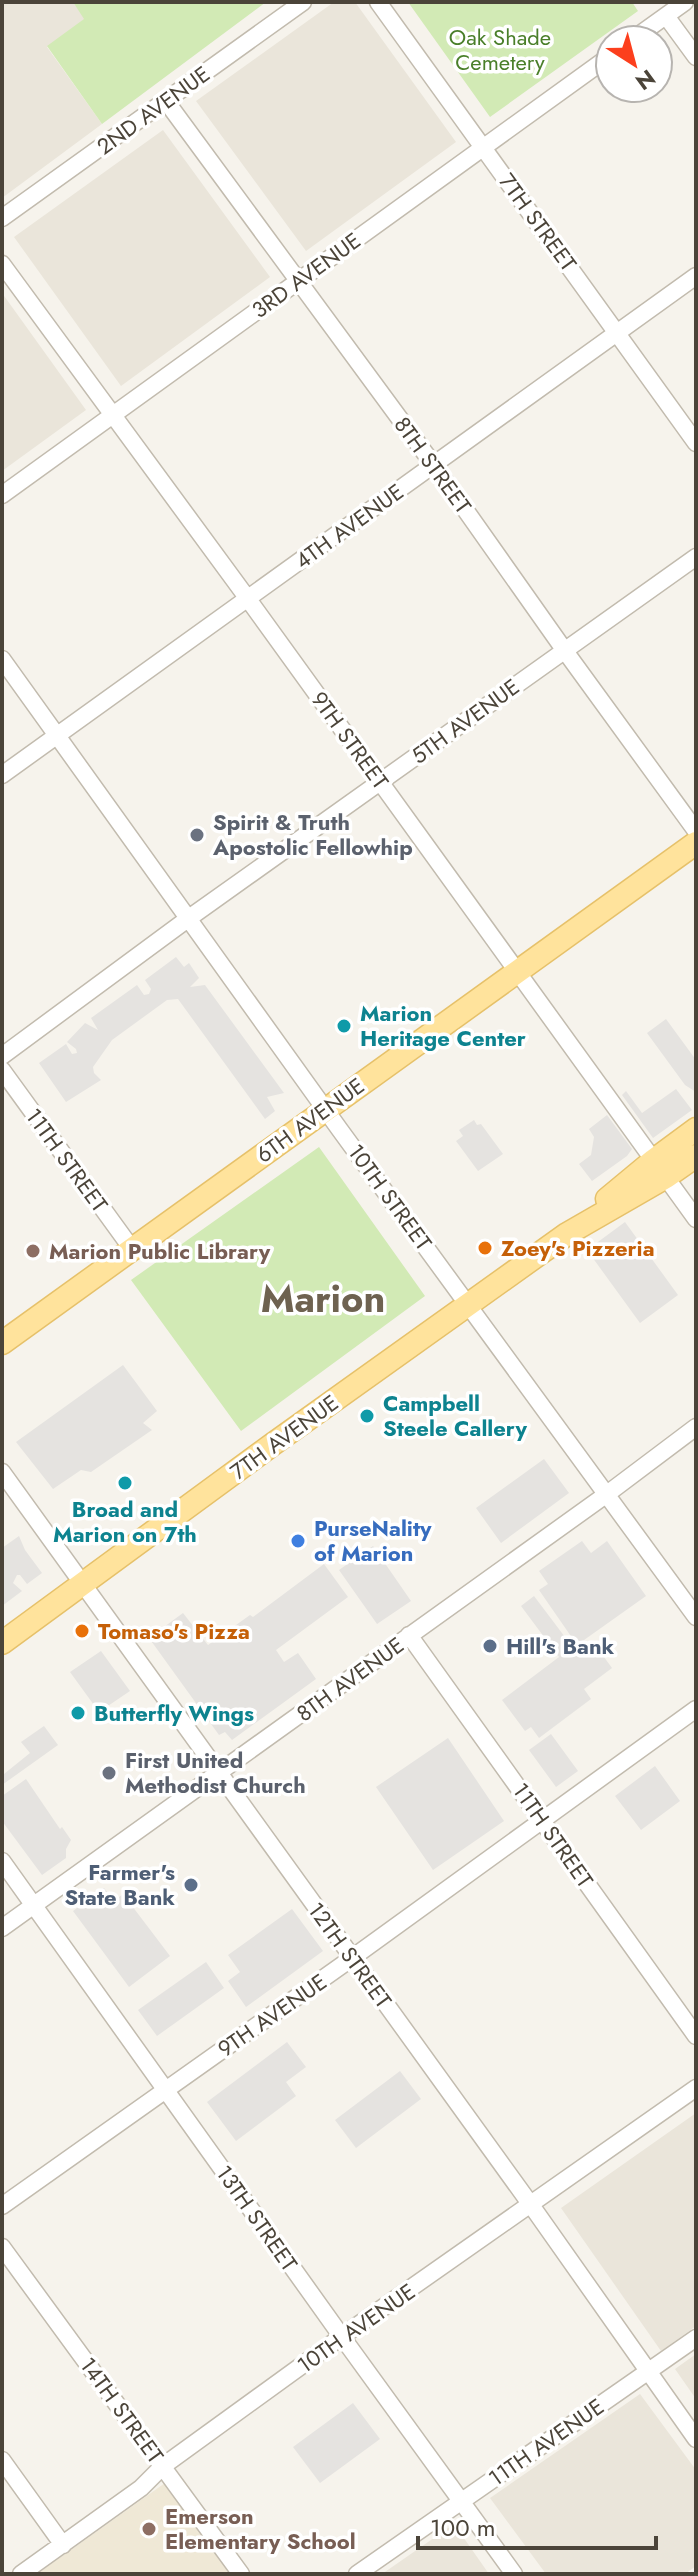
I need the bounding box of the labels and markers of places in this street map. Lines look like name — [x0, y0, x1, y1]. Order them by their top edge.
place label: Spirit & Truth Apostolic Fellowhip — [212, 806, 413, 863]
marker: Spirit & Truth Apostolic Fellowhip — [188, 826, 206, 844]
place label: Marion Heritage Center — [360, 997, 526, 1054]
marker: Marion Heritage Center — [335, 1017, 353, 1035]
place label: Zoey's Pizzeria — [501, 1232, 655, 1264]
place label: Marion Public Library — [49, 1235, 271, 1267]
marker: Zoey's Pizzeria — [476, 1239, 494, 1257]
marker: Marion Public Library — [24, 1242, 42, 1260]
place label: Campbell Steele Callery — [383, 1387, 528, 1444]
marker: Campbell Steele Callery — [358, 1407, 376, 1425]
marker: Broad and Marion on 7th — [116, 1474, 134, 1492]
place label: Broad and Marion on 7th — [53, 1493, 197, 1550]
place label: PurseNality of Marion — [314, 1512, 432, 1569]
marker: PurseNality of Marion — [289, 1532, 307, 1550]
place label: Tomaso's Pizza — [98, 1615, 250, 1647]
marker: Tomaso's Pizza — [73, 1622, 91, 1640]
place label: Hill's Bank — [506, 1630, 615, 1662]
marker: Hill's Bank — [481, 1637, 499, 1655]
place label: Butterfly Wings — [94, 1697, 254, 1729]
marker: Butterfly Wings — [69, 1704, 87, 1722]
place label: First United Methodist Church — [125, 1744, 306, 1801]
marker: First United Methodist Church — [100, 1764, 118, 1782]
place label: Farmer's State Bank — [64, 1856, 175, 1913]
marker: Farmer's State Bank — [182, 1876, 200, 1894]
place label: Emerson Elementary School — [165, 2500, 356, 2557]
marker: Emerson Elementary School — [140, 2520, 158, 2538]

